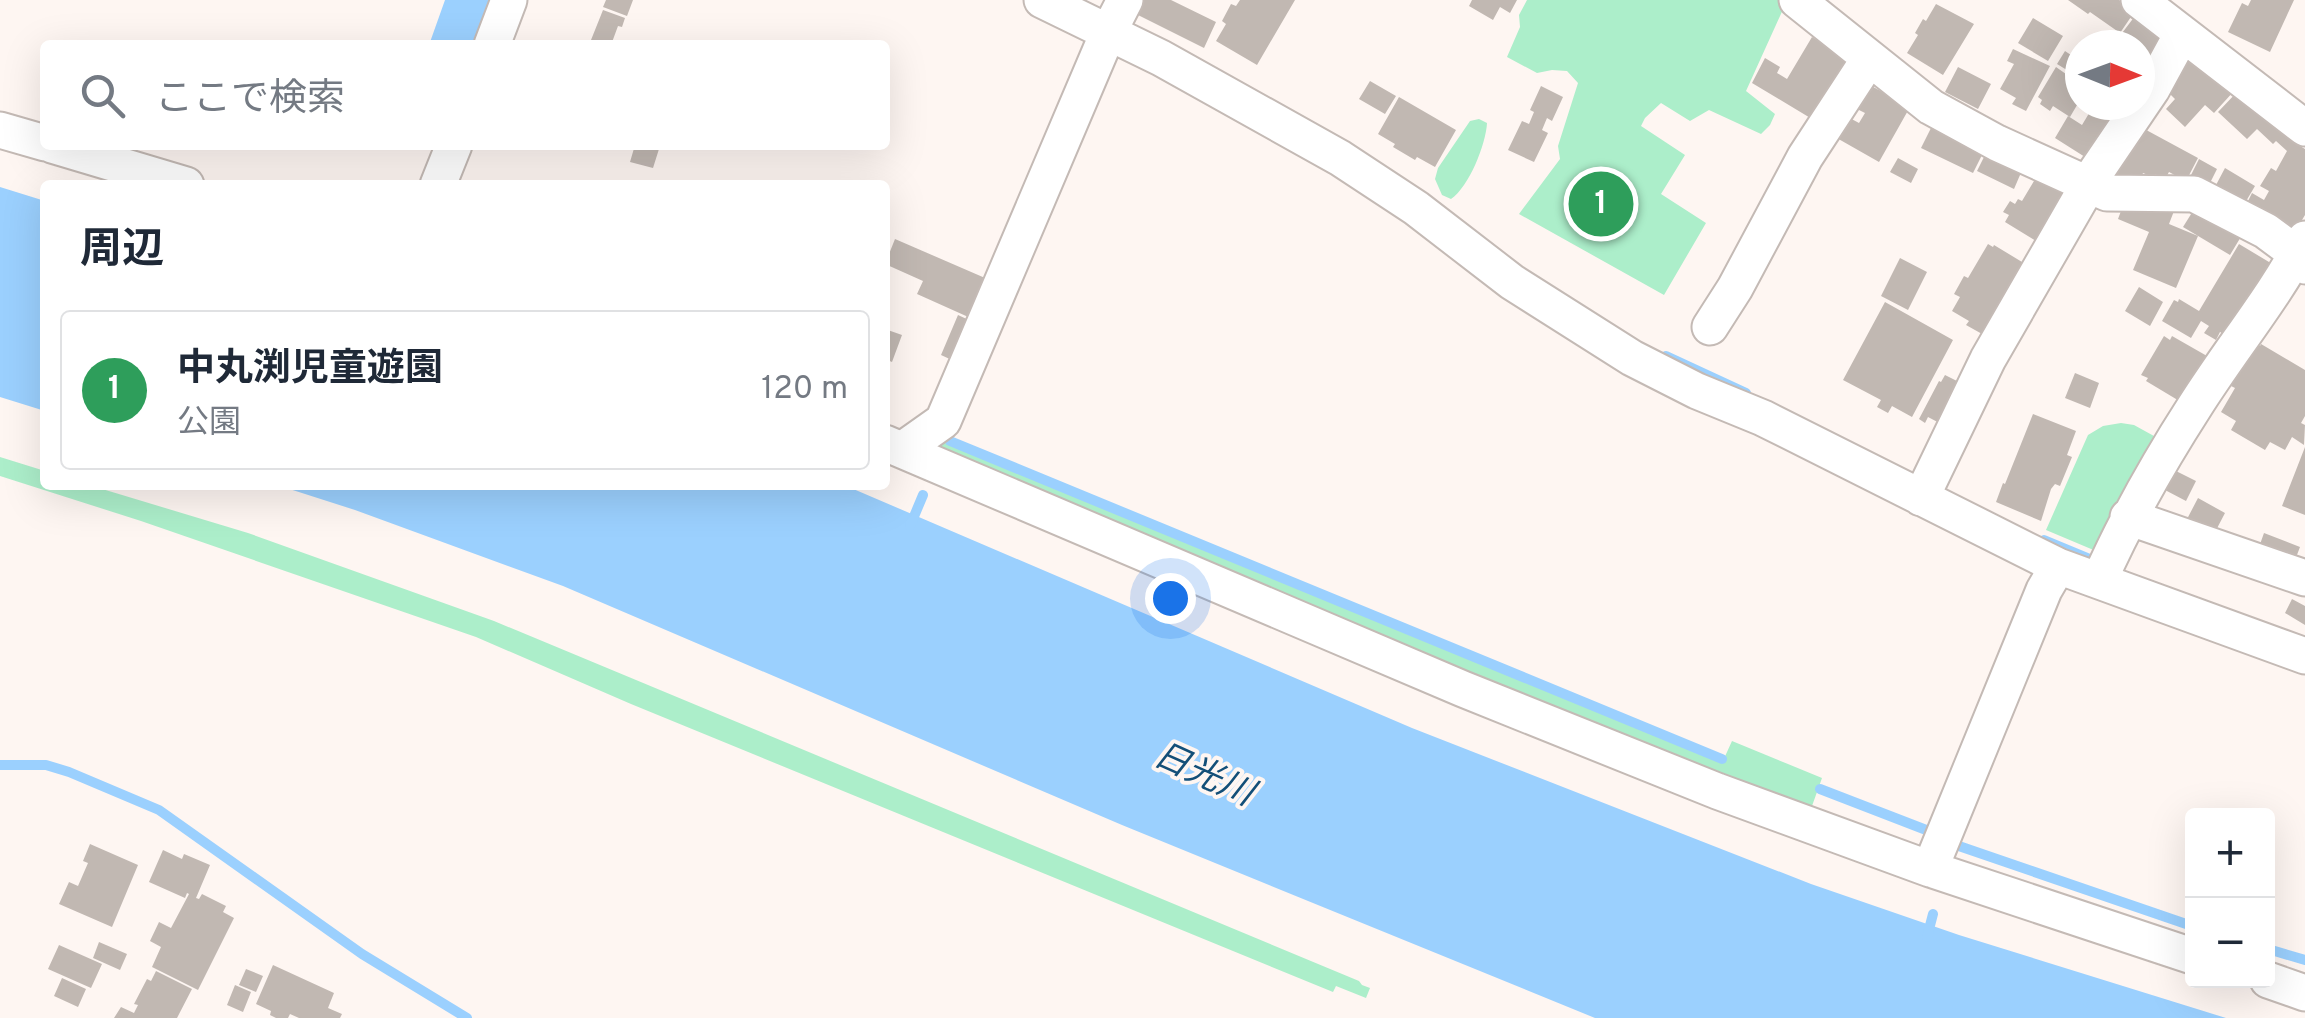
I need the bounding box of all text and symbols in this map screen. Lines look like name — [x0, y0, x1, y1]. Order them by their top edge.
north arrow — [2065, 30, 2155, 120]
search box — [40, 40, 890, 150]
icon: search — [75, 68, 130, 123]
text: ここで検索 — [155, 76, 345, 125]
pin: 1 — [1568, 166, 1634, 242]
text: 周辺 — [80, 225, 164, 278]
text: 中丸渕児童遊園 — [177, 346, 443, 395]
text: 1 — [108, 370, 121, 410]
text: 120 m — [761, 370, 848, 410]
text: 公園 — [177, 404, 241, 444]
your location — [1145, 573, 1196, 624]
water label: 日光川 — [1146, 735, 1264, 819]
map controls — [2185, 808, 2275, 988]
button: + — [2185, 808, 2275, 898]
button: − — [2185, 898, 2275, 988]

